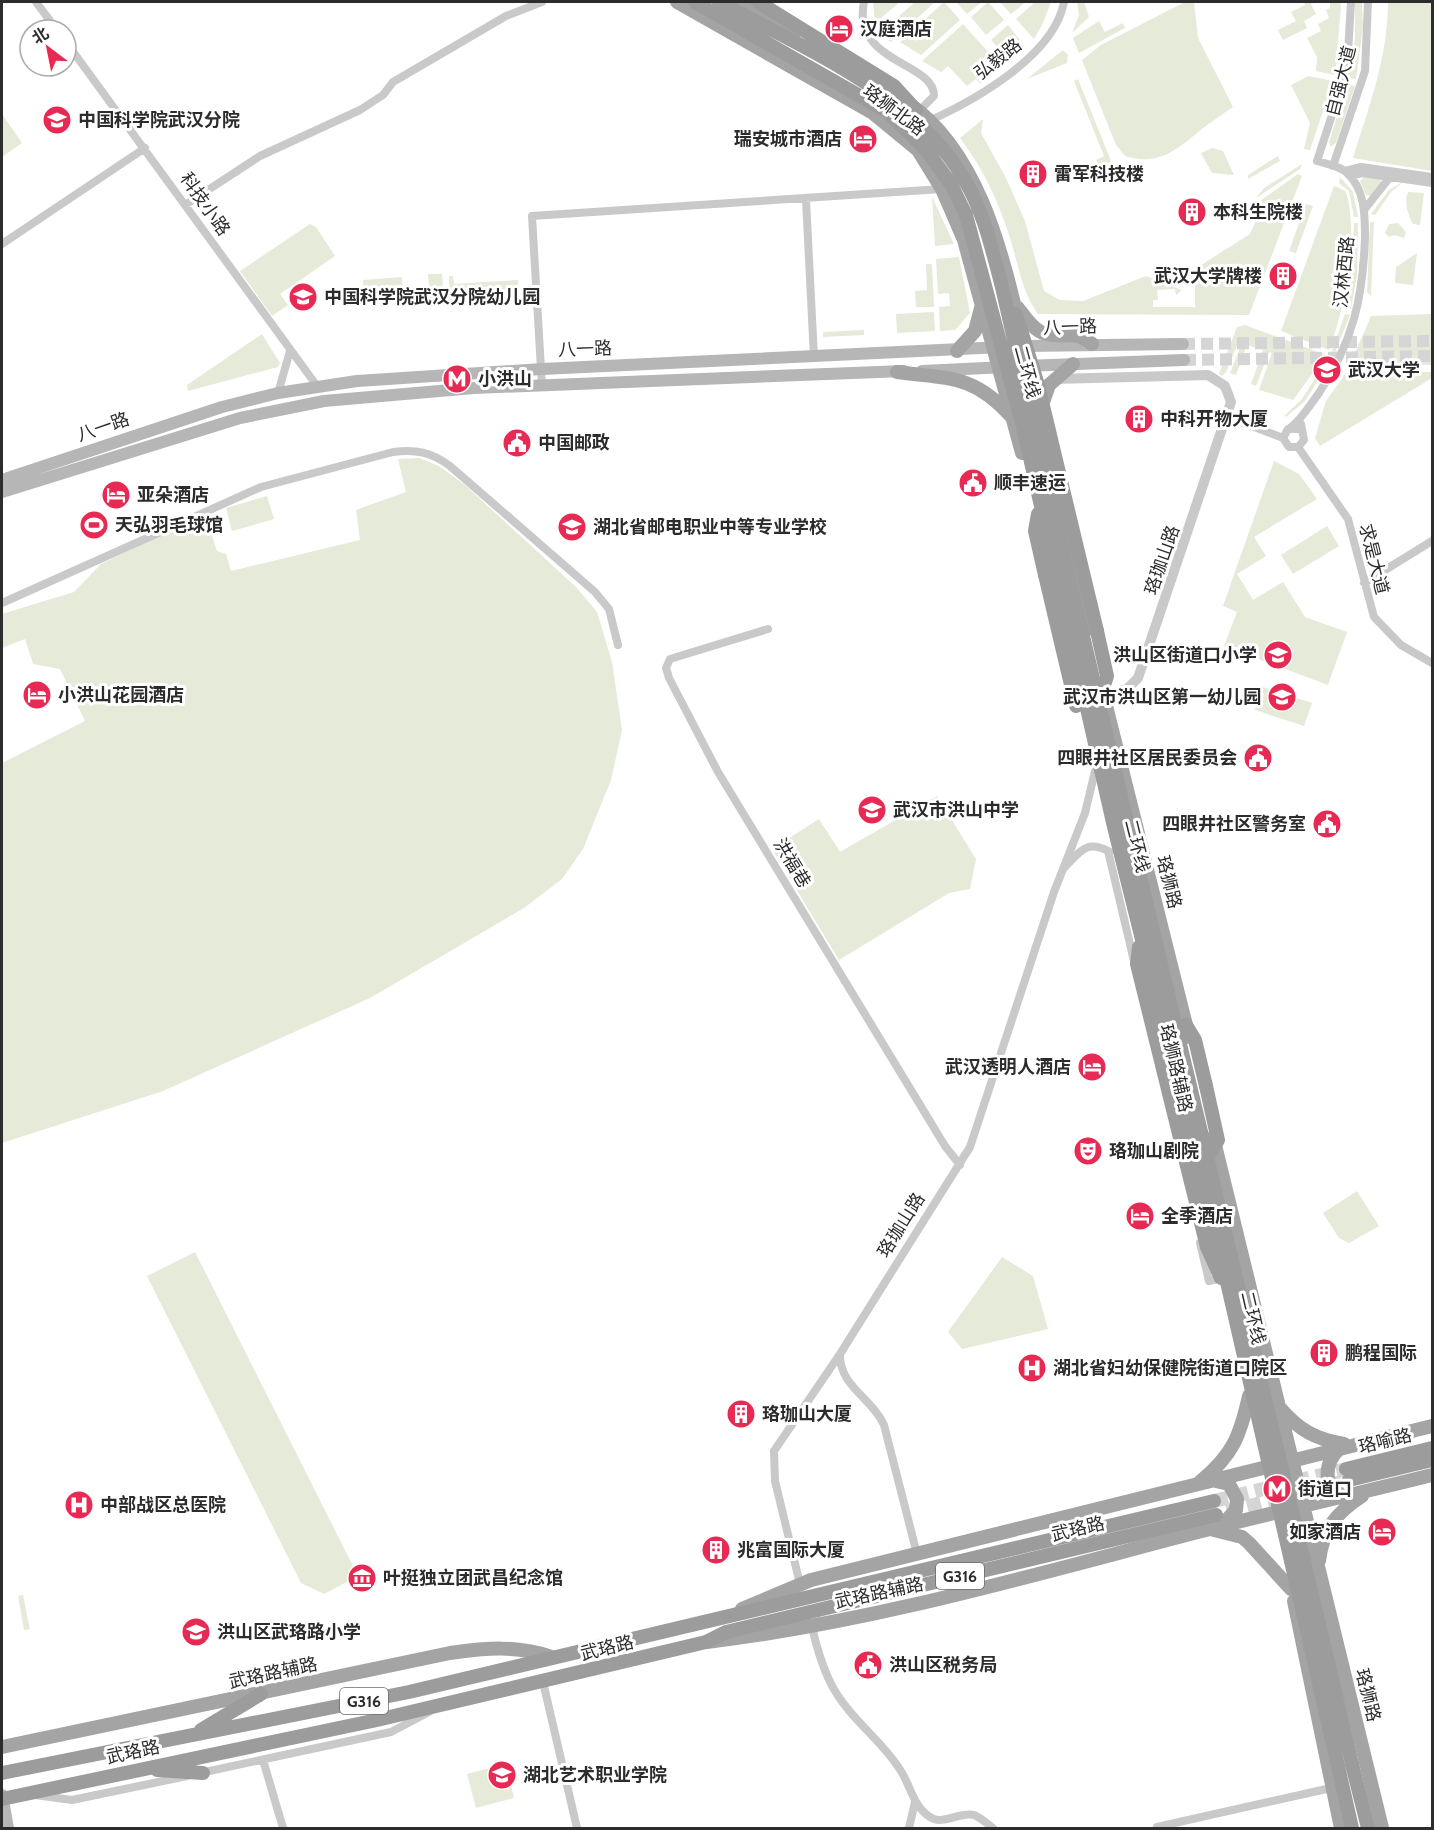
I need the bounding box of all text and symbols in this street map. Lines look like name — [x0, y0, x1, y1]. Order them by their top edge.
hotel icon: 汉庭酒店 — [823, 13, 855, 45]
north arrow — [18, 18, 78, 78]
place label: 汉庭酒店 — [860, 18, 932, 40]
text: 北 — [28, 23, 52, 48]
street label: 弘毅路 — [970, 34, 1026, 84]
street label: 自强大道 — [1322, 43, 1360, 119]
street label: 珞狮北路 — [859, 80, 929, 140]
school or university icon: 中国科学院武汉分院 — [41, 104, 73, 136]
place label: 中国科学院武汉分院 — [78, 109, 240, 131]
hotel icon: 瑞安城市酒店 — [847, 123, 879, 155]
place label: 瑞安城市酒店 — [734, 128, 842, 150]
building icon: 雷军科技楼 — [1017, 158, 1049, 190]
place label: 雷军科技楼 — [1054, 163, 1144, 185]
street label: 科技小路 — [175, 168, 235, 240]
building icon: 本科生院楼 — [1176, 196, 1208, 228]
place label: 本科生院楼 — [1213, 201, 1303, 223]
street label: 汉林西路 — [1329, 235, 1359, 309]
building icon: 武汉大学牌楼 — [1267, 260, 1299, 292]
place label: 武汉大学牌楼 — [1154, 265, 1262, 287]
school or university icon: 中国科学院武汉分院幼儿园 — [287, 281, 319, 313]
place label: 中国科学院武汉分院幼儿园 — [324, 286, 540, 308]
street label: 八一路 — [1043, 315, 1097, 339]
street label: 八一路 — [558, 337, 612, 361]
street label: 二环线 — [1009, 343, 1045, 401]
school or university icon: 武汉大学 — [1311, 354, 1343, 386]
place label: 武汉大学 — [1348, 359, 1420, 381]
metro station icon: 小洪山 — [441, 363, 473, 395]
place label: 小洪山 — [478, 368, 532, 390]
building icon: 中科开物大厦 — [1123, 403, 1155, 435]
street label: 八一路 — [74, 408, 132, 446]
place label: 中科开物大厦 — [1160, 408, 1268, 430]
public building icon: 中国邮政 — [501, 427, 533, 459]
place label: 中国邮政 — [538, 432, 610, 454]
public building icon: 顺丰速运 — [957, 467, 989, 499]
place label: 顺丰速运 — [994, 472, 1066, 494]
hotel icon: 亚朵酒店 — [100, 479, 132, 511]
place label: 亚朵酒店 — [137, 484, 209, 506]
sports icon: 天弘羽毛球馆 — [78, 509, 110, 541]
school or university icon: 湖北省邮电职业中等专业学校 — [556, 511, 588, 543]
place label: 天弘羽毛球馆 — [115, 514, 223, 536]
place label: 湖北省邮电职业中等专业学校 — [593, 516, 827, 538]
street label: 求是大道 — [1355, 521, 1393, 597]
street label: 珞珈山路 — [1140, 522, 1184, 598]
school or university icon: 洪山区街道口小学 — [1262, 639, 1294, 671]
place label: 洪山区街道口小学 — [1113, 644, 1257, 666]
hotel icon: 小洪山花园酒店 — [21, 679, 53, 711]
school or university icon: 武汉市洪山区第一幼儿园 — [1266, 681, 1298, 713]
place label: 小洪山花园酒店 — [58, 684, 184, 706]
place label: 武汉市洪山区第一幼儿园 — [1063, 686, 1261, 708]
public building icon: 四眼井社区居民委员会 — [1242, 742, 1274, 774]
place label: 四眼井社区居民委员会 — [1057, 747, 1237, 769]
school or university icon: 武汉市洪山中学 — [856, 794, 888, 826]
place label: 武汉市洪山中学 — [893, 799, 1019, 821]
public building icon: 四眼井社区警务室 — [1311, 808, 1343, 840]
place label: 四眼井社区警务室 — [1162, 813, 1306, 835]
street label: 二环线 — [1120, 817, 1154, 875]
street label: 洪福巷 — [769, 834, 815, 892]
street label: 珞狮路 — [1152, 853, 1186, 911]
street label: 珞狮路辅路 — [1155, 1022, 1197, 1114]
hotel icon: 武汉透明人酒店 — [1076, 1051, 1108, 1083]
place label: 武汉透明人酒店 — [945, 1056, 1071, 1078]
theatre icon: 珞珈山剧院 — [1072, 1135, 1104, 1167]
place label: 珞珈山剧院 — [1109, 1140, 1199, 1162]
street label: 珞珈山路 — [873, 1189, 929, 1261]
hotel icon: 全季酒店 — [1124, 1200, 1156, 1232]
place label: 全季酒店 — [1161, 1205, 1233, 1227]
street label: 二环线 — [1236, 1289, 1270, 1347]
building icon: 鹏程国际 — [1308, 1337, 1340, 1369]
place label: 鹏程国际 — [1345, 1342, 1417, 1364]
hospital icon: 湖北省妇幼保健院街道口院区 — [1016, 1352, 1048, 1384]
place label: 湖北省妇幼保健院街道口院区 — [1053, 1357, 1287, 1379]
building icon: 珞珈山大厦 — [725, 1398, 757, 1430]
place label: 珞珈山大厦 — [762, 1403, 852, 1425]
street label: 珞喻路 — [1356, 1424, 1414, 1458]
metro station icon: 街道口 — [1261, 1473, 1293, 1505]
place label: 街道口 — [1298, 1478, 1352, 1500]
hospital icon: 中部战区总医院 — [63, 1489, 95, 1521]
place label: 中部战区总医院 — [100, 1494, 226, 1516]
street label: 武珞路 — [1049, 1512, 1107, 1546]
hotel icon: 如家酒店 — [1366, 1516, 1398, 1548]
place label: 如家酒店 — [1289, 1521, 1361, 1543]
building icon: 兆富国际大厦 — [700, 1534, 732, 1566]
place label: 兆富国际大厦 — [737, 1539, 845, 1561]
museum icon: 叶挺独立团武昌纪念馆 — [346, 1562, 378, 1594]
road number: G316 — [936, 1563, 984, 1589]
place label: 叶挺独立团武昌纪念馆 — [383, 1567, 563, 1589]
street label: 武珞路辅路 — [833, 1573, 925, 1613]
school or university icon: 洪山区武珞路小学 — [180, 1616, 212, 1648]
place label: 洪山区武珞路小学 — [217, 1621, 361, 1643]
street label: 武珞路 — [578, 1631, 636, 1665]
public building icon: 洪山区税务局 — [852, 1649, 884, 1681]
street label: 武珞路辅路 — [227, 1653, 319, 1693]
place label: 洪山区税务局 — [889, 1654, 997, 1676]
street label: 珞狮路 — [1351, 1666, 1385, 1724]
road number: G316 — [340, 1688, 388, 1714]
street label: 武珞路 — [104, 1736, 162, 1768]
school or university icon: 湖北艺术职业学院 — [486, 1759, 518, 1791]
place label: 湖北艺术职业学院 — [523, 1764, 667, 1786]

